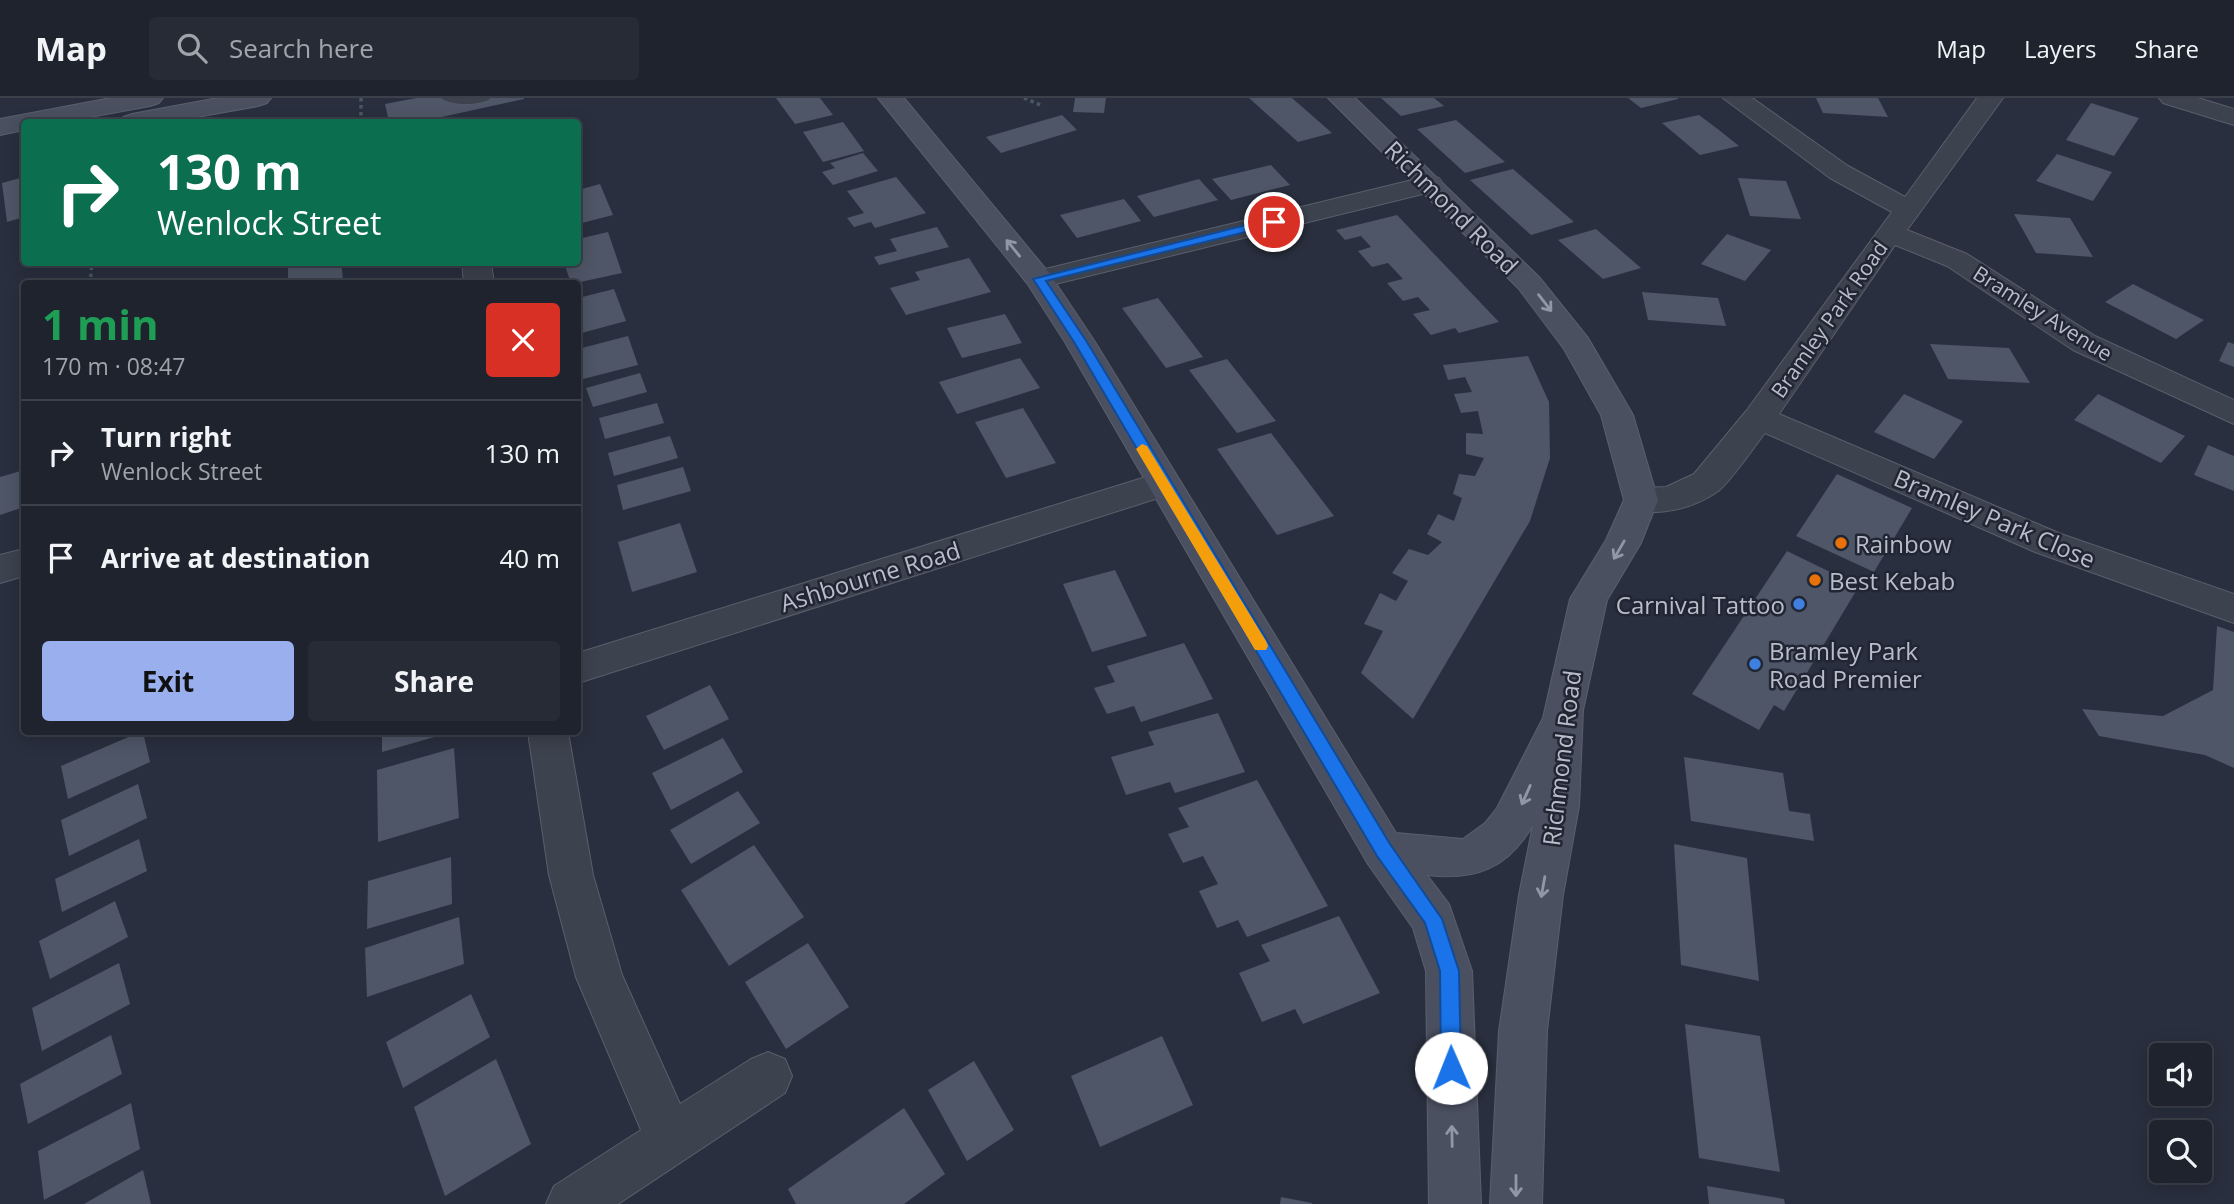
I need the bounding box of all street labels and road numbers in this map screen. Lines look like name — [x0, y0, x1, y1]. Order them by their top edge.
street label: Richmond Road — [1378, 133, 1526, 281]
street label: Bramley Park Road — [1764, 235, 1894, 403]
street label: Bramley Avenue — [1968, 259, 2118, 367]
street label: Bramley Park Close — [1889, 461, 2101, 575]
street label: Ashbourne Road — [776, 533, 964, 619]
street label: Richmond Road — [1534, 668, 1588, 848]

